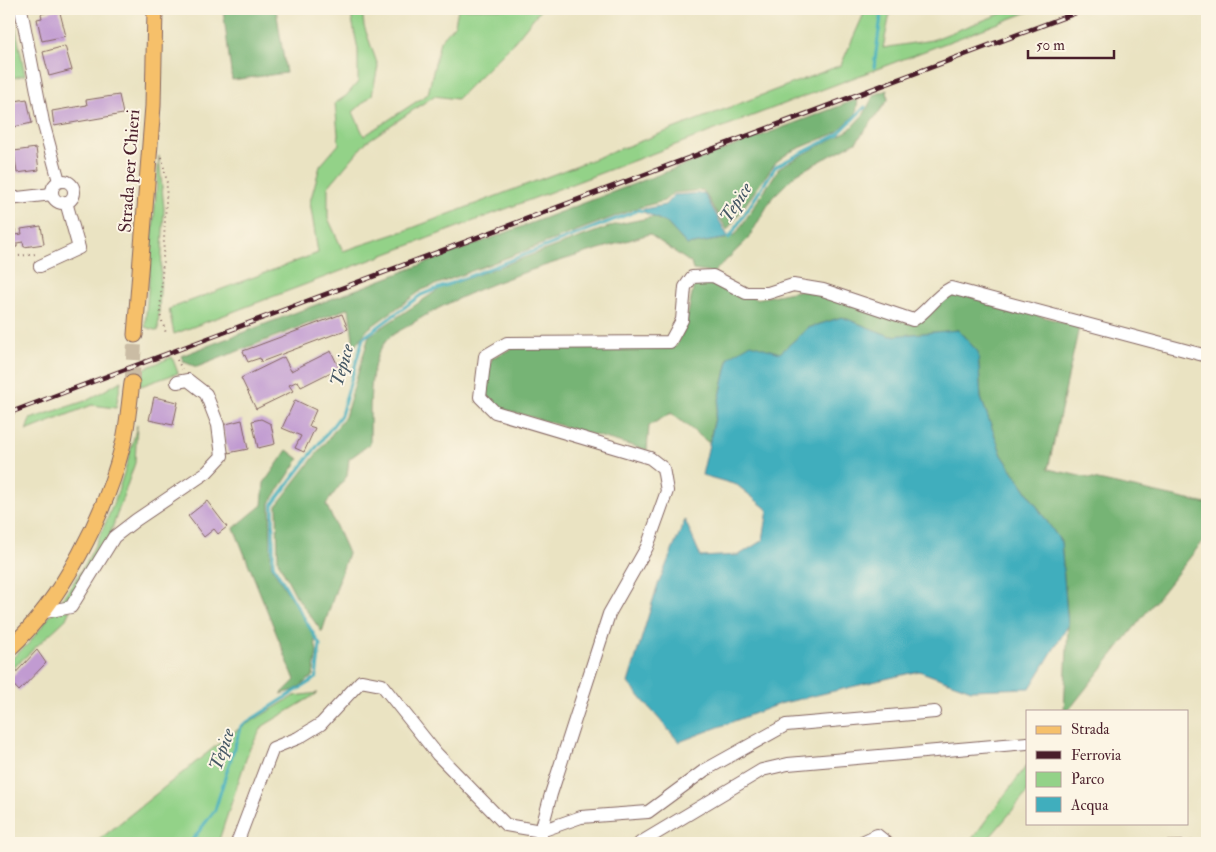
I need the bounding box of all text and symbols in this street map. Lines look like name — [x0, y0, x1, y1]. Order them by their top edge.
scale bar — [1028, 28, 1115, 60]
text: 50 m — [1036, 36, 1065, 55]
street label: Strada per Chieri — [114, 108, 145, 233]
water label: Tepice — [714, 177, 758, 227]
water label: Tepice — [324, 341, 360, 389]
legend — [1026, 710, 1188, 824]
text: Strada — [1071, 720, 1110, 739]
water label: Tepice — [204, 724, 241, 774]
text: Ferrovia — [1071, 746, 1122, 765]
text: Parco — [1071, 770, 1104, 789]
text: Acqua — [1070, 796, 1109, 815]

